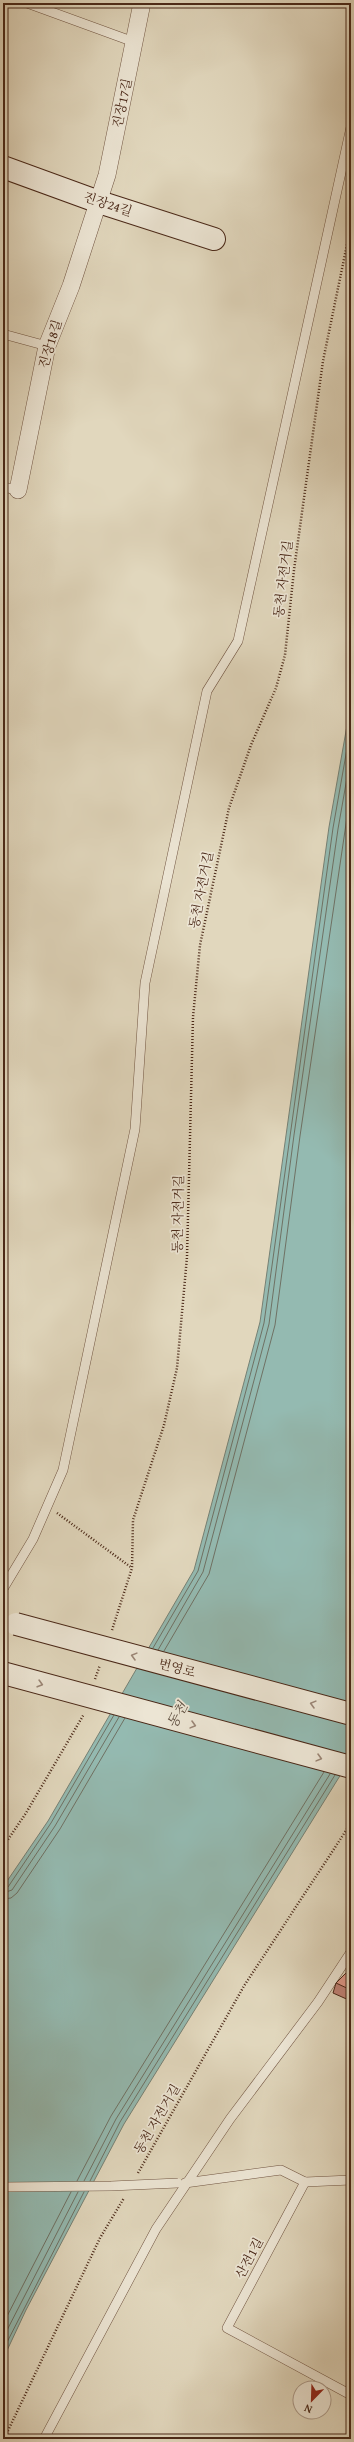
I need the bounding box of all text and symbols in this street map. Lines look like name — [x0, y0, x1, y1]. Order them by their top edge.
street label: 진장17길 — [107, 76, 137, 130]
street label: 진장24길 — [81, 187, 135, 221]
street label: 진장18길 — [34, 317, 66, 371]
street label: 동천 자전거길 — [269, 539, 297, 619]
street label: 동천 자전거길 — [184, 850, 218, 930]
street label: 동천 자전거길 — [168, 1175, 188, 1253]
one-way arrow — [130, 1652, 137, 1661]
street label: 번영로 — [156, 1654, 198, 1682]
one-way arrow — [37, 1679, 44, 1688]
water label: 동천 — [162, 1697, 193, 1732]
one-way arrow — [310, 1700, 317, 1709]
one-way arrow — [189, 1720, 196, 1729]
one-way arrow — [315, 1754, 322, 1762]
street label: 동천 자전거길 — [129, 2080, 185, 2158]
street label: 산전1길 — [230, 2234, 268, 2282]
north arrow — [292, 2380, 332, 2420]
text: N — [301, 2400, 315, 2418]

